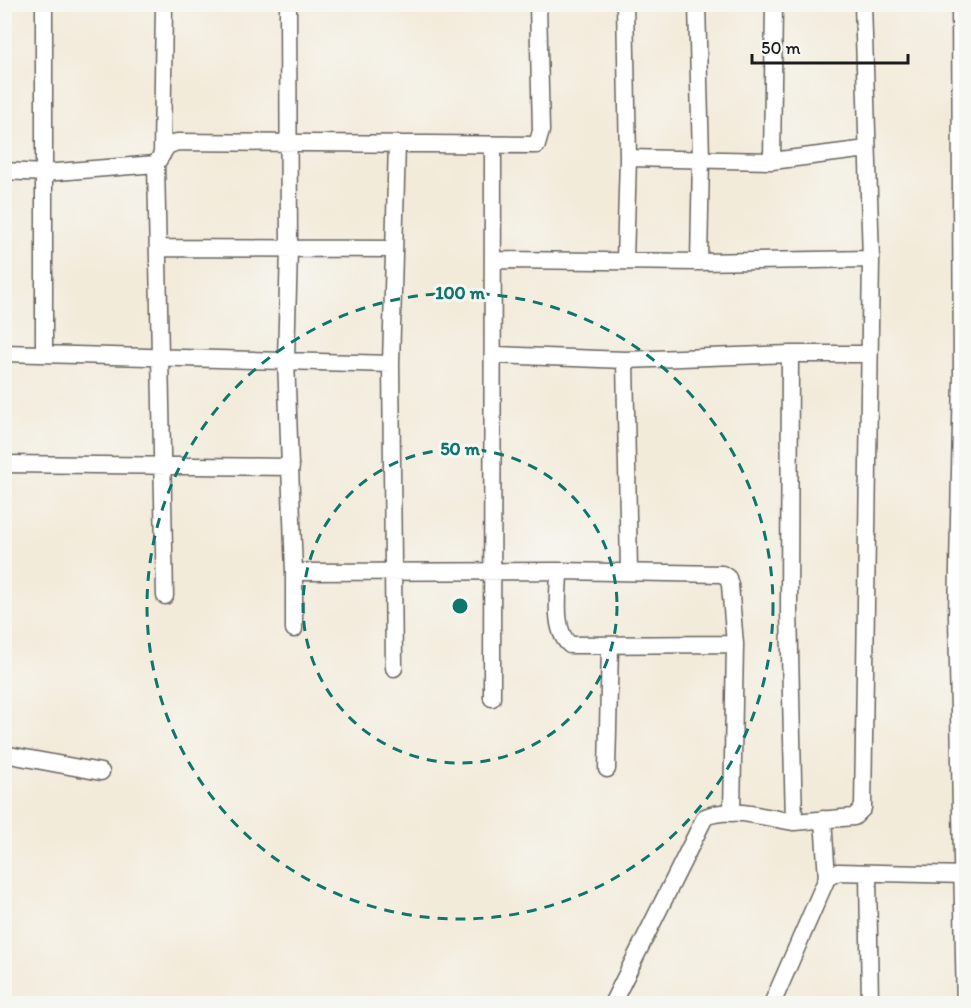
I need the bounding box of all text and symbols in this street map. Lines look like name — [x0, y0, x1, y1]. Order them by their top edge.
scale bar — [752, 27, 908, 65]
text: 50 m — [761, 37, 801, 59]
text: 100 m — [435, 282, 486, 304]
text: 50 m — [440, 438, 481, 460]
centre of rings — [450, 596, 470, 616]

